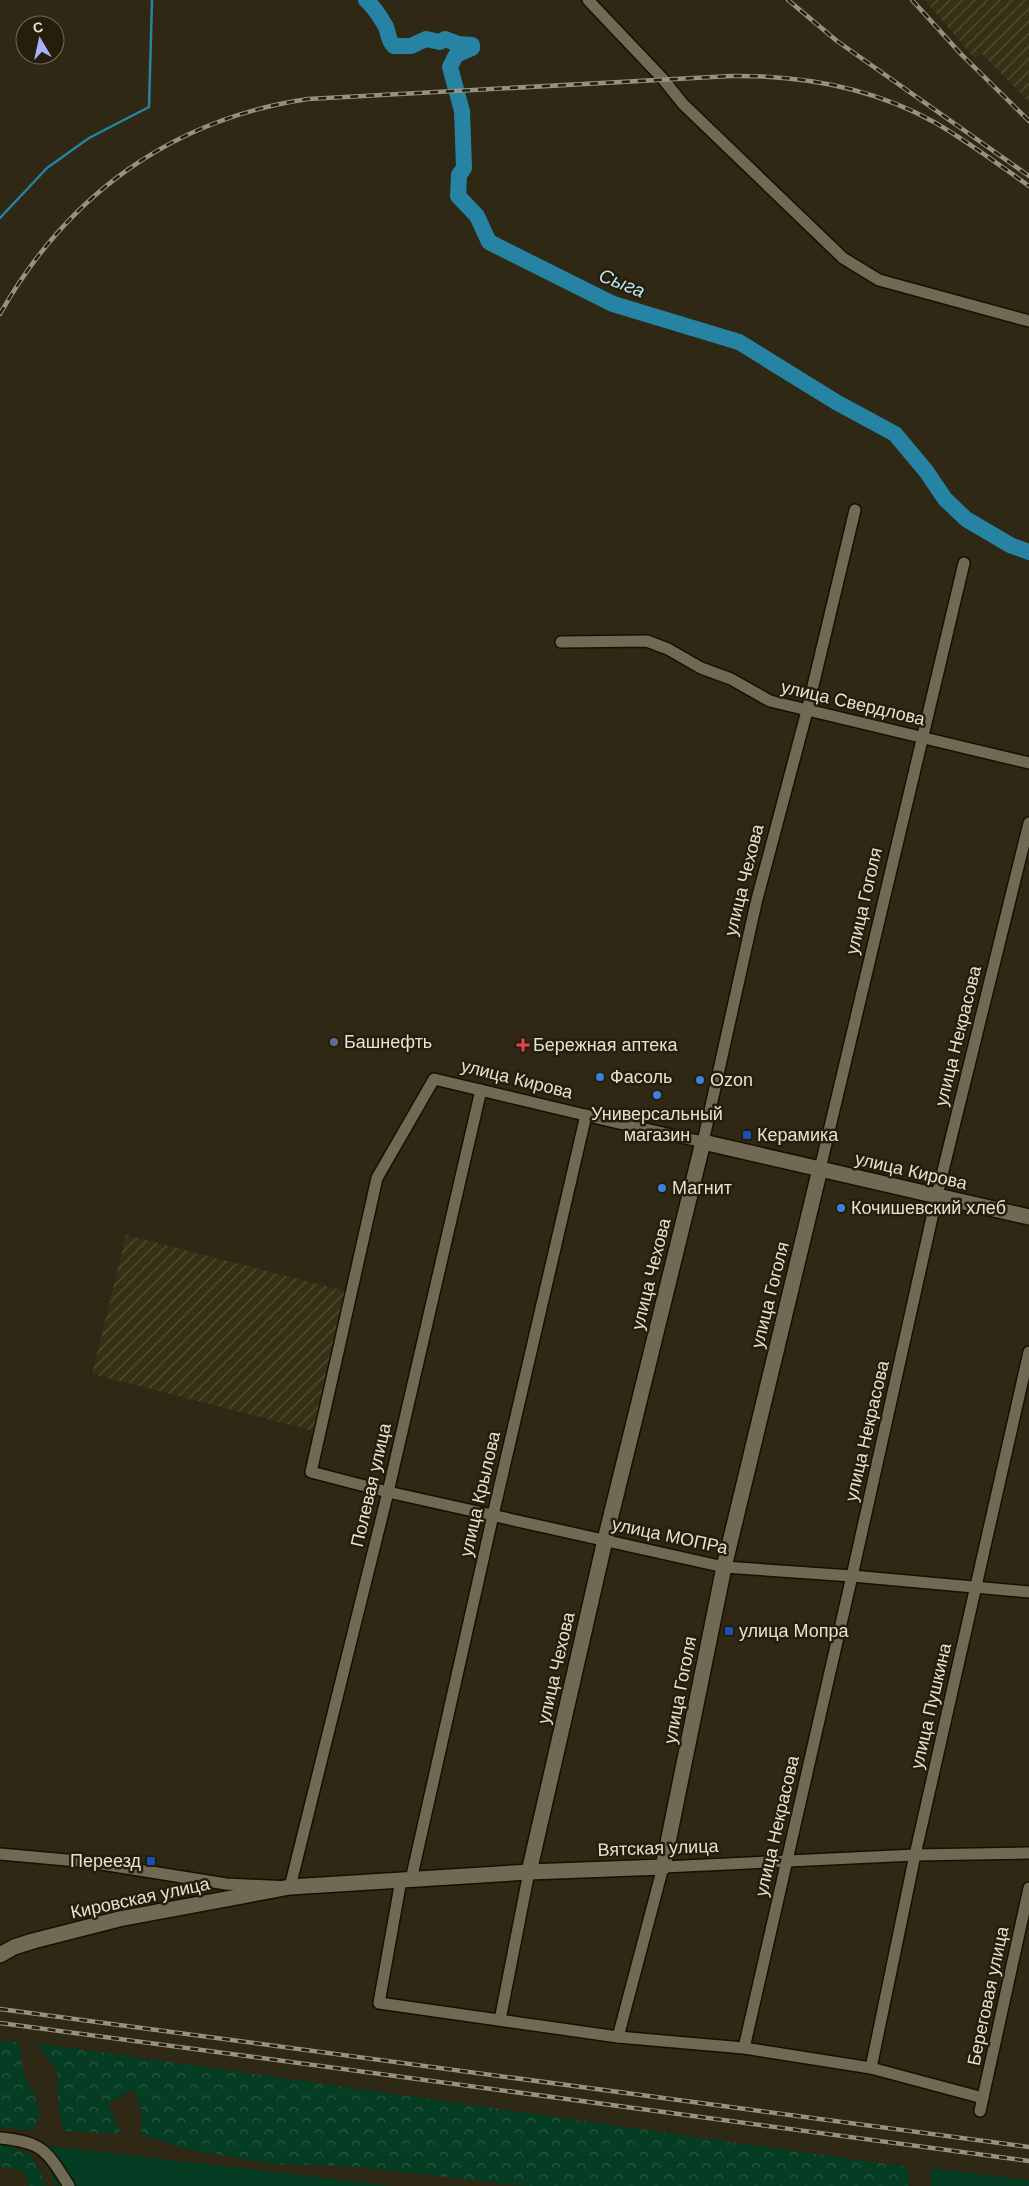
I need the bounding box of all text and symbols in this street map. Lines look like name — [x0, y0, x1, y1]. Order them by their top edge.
north arrow — [15, 15, 65, 65]
text: С — [32, 18, 44, 36]
water label: Сыга — [596, 264, 648, 302]
street label: улица Свердлова — [779, 677, 928, 730]
street label: улица Чехова — [720, 821, 768, 938]
street label: улица Гоголя — [842, 846, 886, 956]
street label: улица Некрасова — [931, 963, 985, 1108]
place label: Башнефть — [344, 1032, 432, 1052]
place label: Бережная аптека — [533, 1035, 678, 1055]
marker: Башнефть — [328, 1036, 340, 1048]
marker: Бережная аптека — [517, 1039, 529, 1051]
street label: улица Кирова — [459, 1055, 576, 1103]
place label: Фасоль — [610, 1067, 672, 1087]
place label: Ozon — [710, 1070, 753, 1090]
marker: Фасоль — [594, 1071, 606, 1083]
marker: Ozon — [694, 1074, 706, 1086]
marker: Универсальный магазин — [651, 1089, 663, 1101]
place label: Универсальный магазин — [591, 1104, 723, 1145]
place label: Керамика — [757, 1125, 839, 1145]
marker: Керамика — [741, 1129, 753, 1141]
street label: улица Кирова — [853, 1148, 970, 1194]
place label: Магнит — [672, 1178, 732, 1198]
marker: Магнит — [656, 1182, 668, 1194]
place label: Кочишевский хлеб — [851, 1198, 1006, 1218]
marker: Кочишевский хлеб — [835, 1202, 847, 1214]
street label: улица Чехова — [627, 1215, 675, 1332]
street label: улица Гоголя — [747, 1240, 793, 1350]
street label: улица Некрасова — [841, 1358, 893, 1503]
street label: Полевая улица — [347, 1420, 395, 1549]
street label: улица Крылова — [456, 1428, 504, 1559]
street label: улица МОПРа — [610, 1514, 731, 1558]
street label: улица Чехова — [533, 1609, 579, 1726]
place label: улица Мопра — [739, 1621, 849, 1641]
marker: улица Мопра — [723, 1625, 735, 1637]
street label: улица Гоголя — [660, 1635, 700, 1745]
street label: улица Пушкина — [907, 1640, 955, 1771]
street label: улица Некрасова — [751, 1753, 803, 1898]
street label: Вятская улица — [597, 1836, 720, 1860]
place label: Переезд — [70, 1851, 141, 1871]
marker: Переезд — [145, 1855, 157, 1867]
street label: Кировская улица — [69, 1873, 212, 1922]
street label: Береговая улица — [963, 1924, 1013, 2067]

